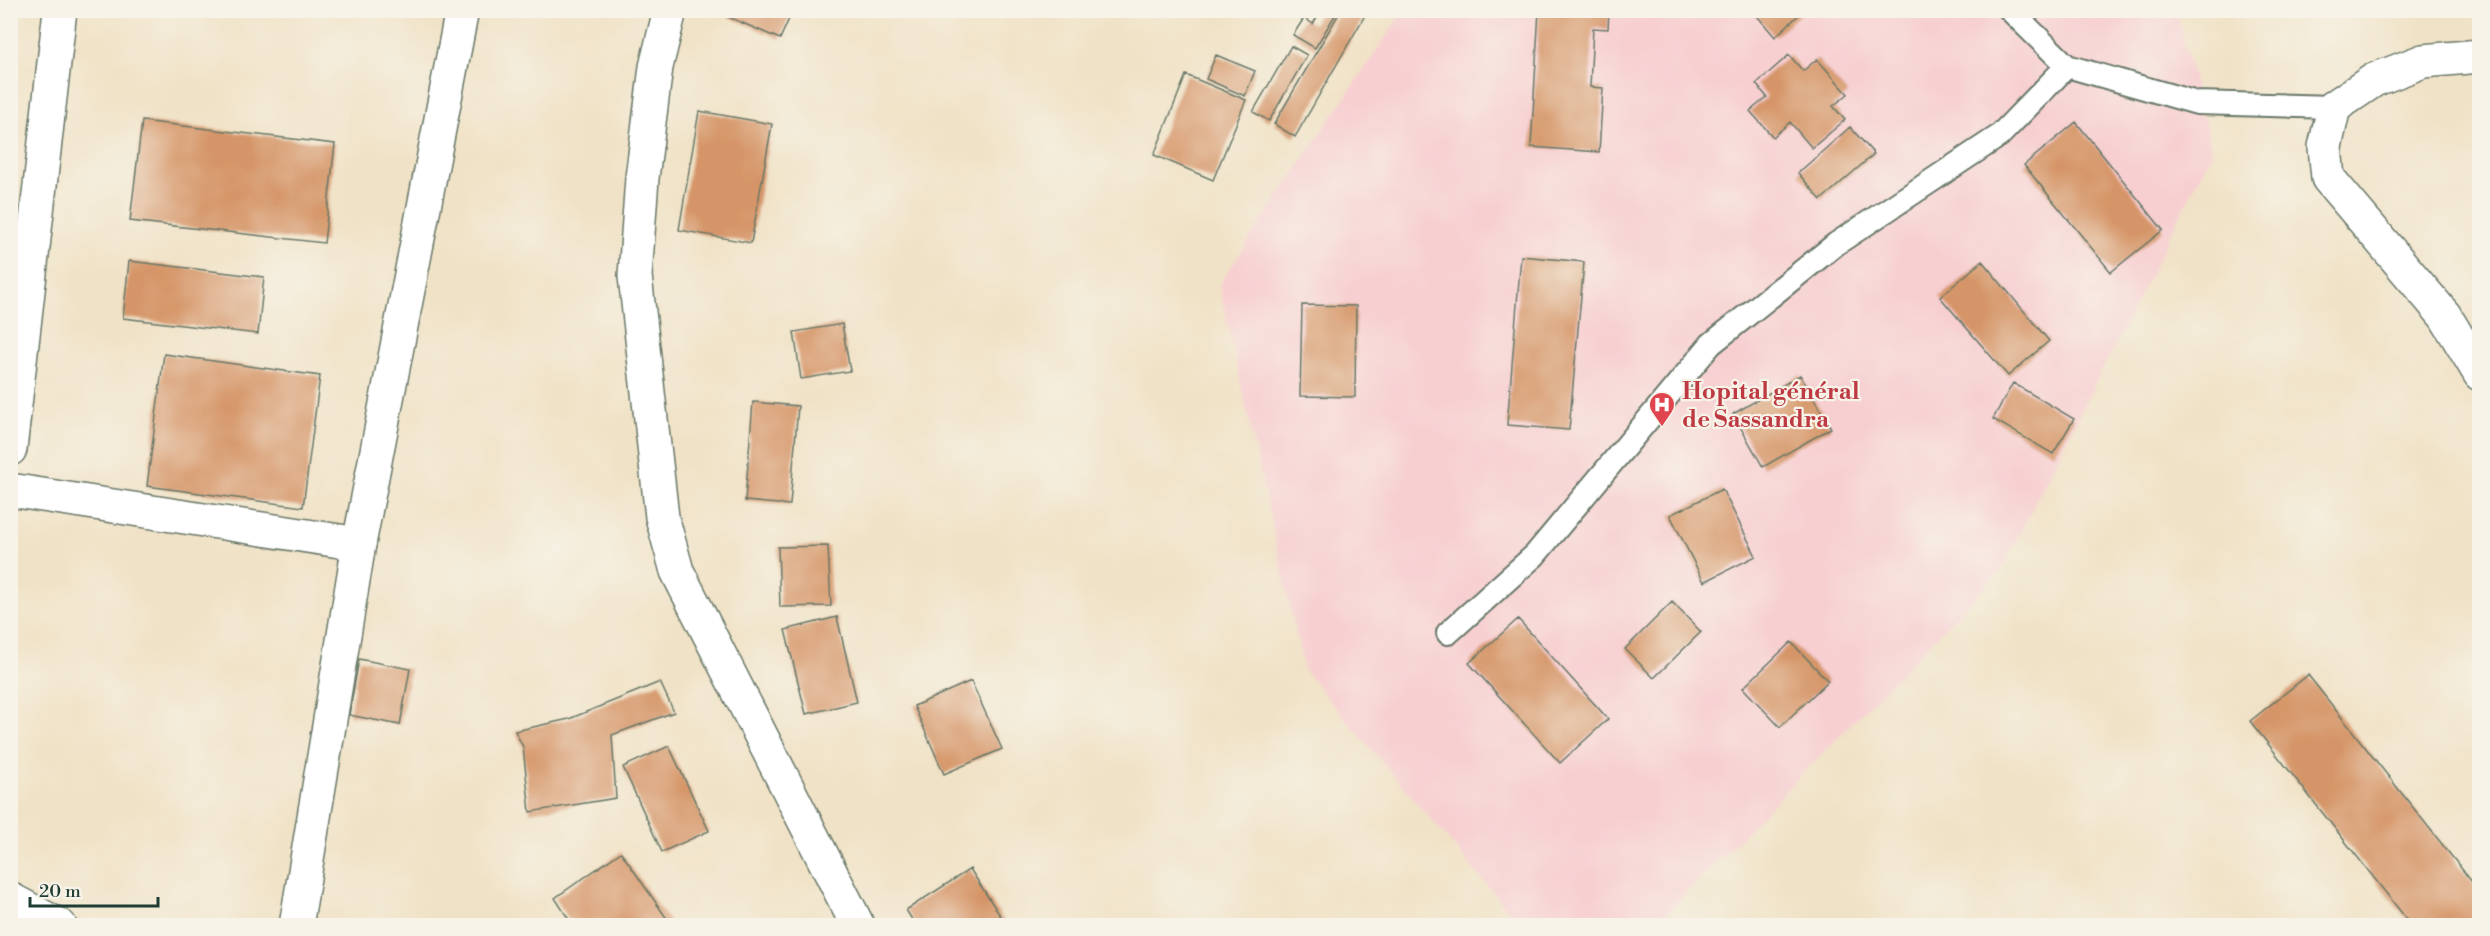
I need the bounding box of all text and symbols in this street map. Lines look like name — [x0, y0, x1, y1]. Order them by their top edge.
place label: Hopital général de Sassandra — [1682, 377, 1860, 435]
hospital icon: Hopital général de Sassandra — [1647, 390, 1677, 428]
scale bar — [30, 870, 158, 908]
text: 20 m — [39, 880, 81, 903]

